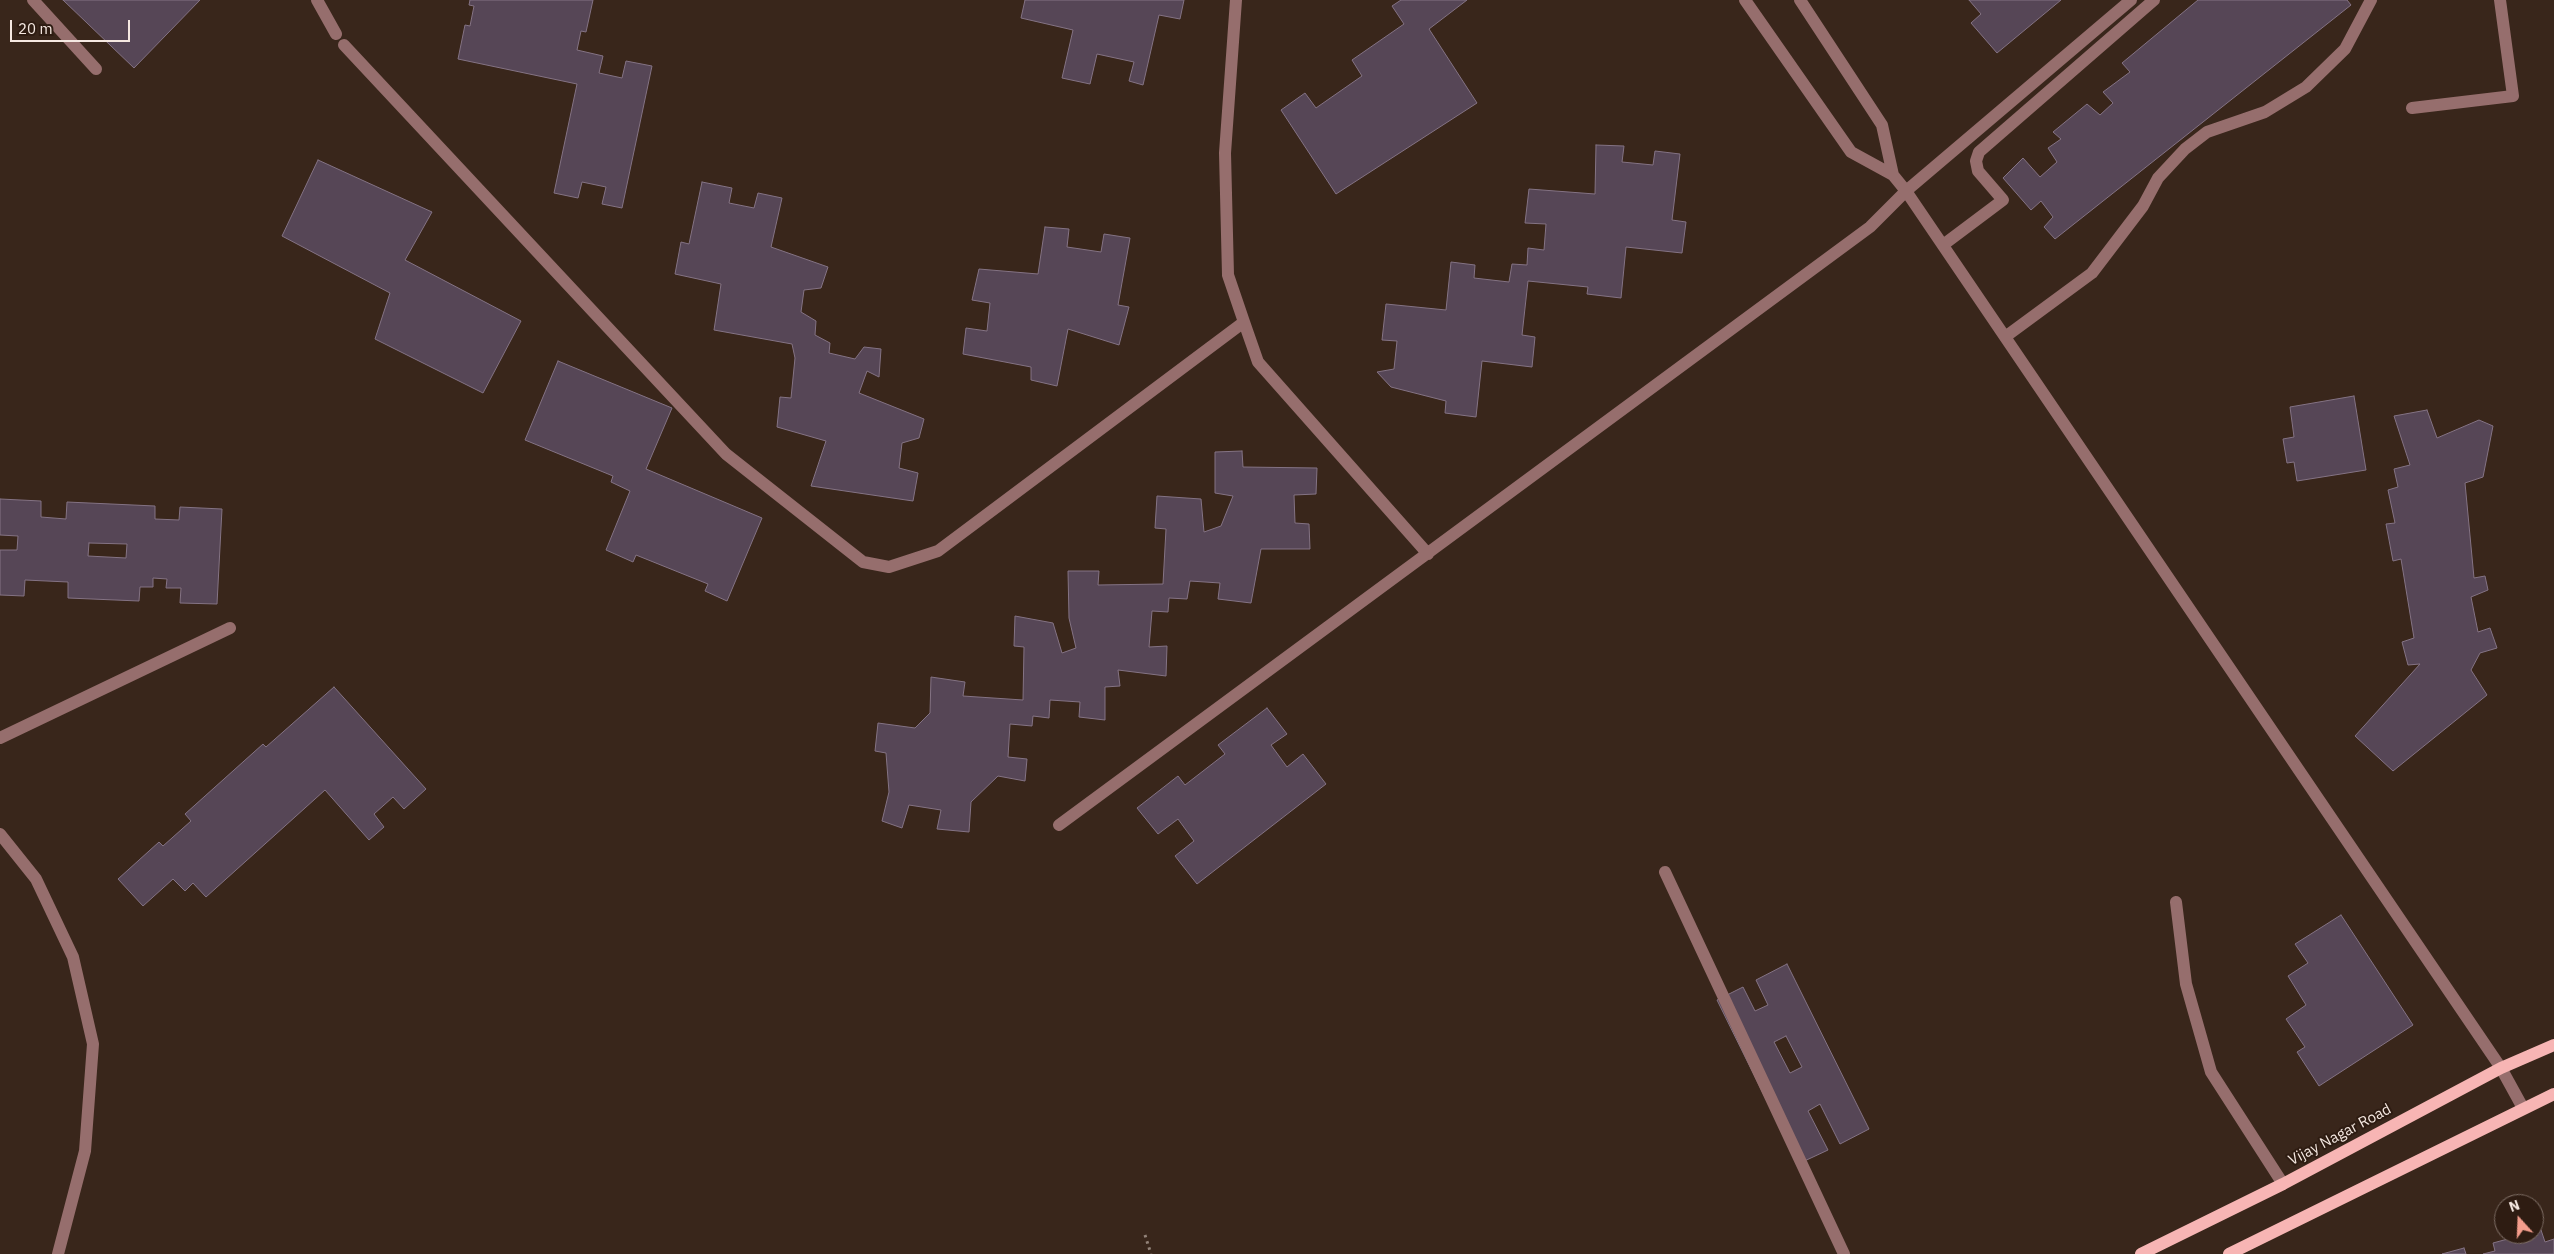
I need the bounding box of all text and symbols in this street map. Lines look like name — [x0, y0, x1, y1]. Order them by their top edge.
scale bar — [12, 10, 132, 42]
text: 20 m — [18, 19, 53, 38]
street label: Vijay Nagar Road — [2286, 1100, 2394, 1170]
north arrow — [2494, 1194, 2544, 1244]
text: N — [2506, 1196, 2522, 1216]

